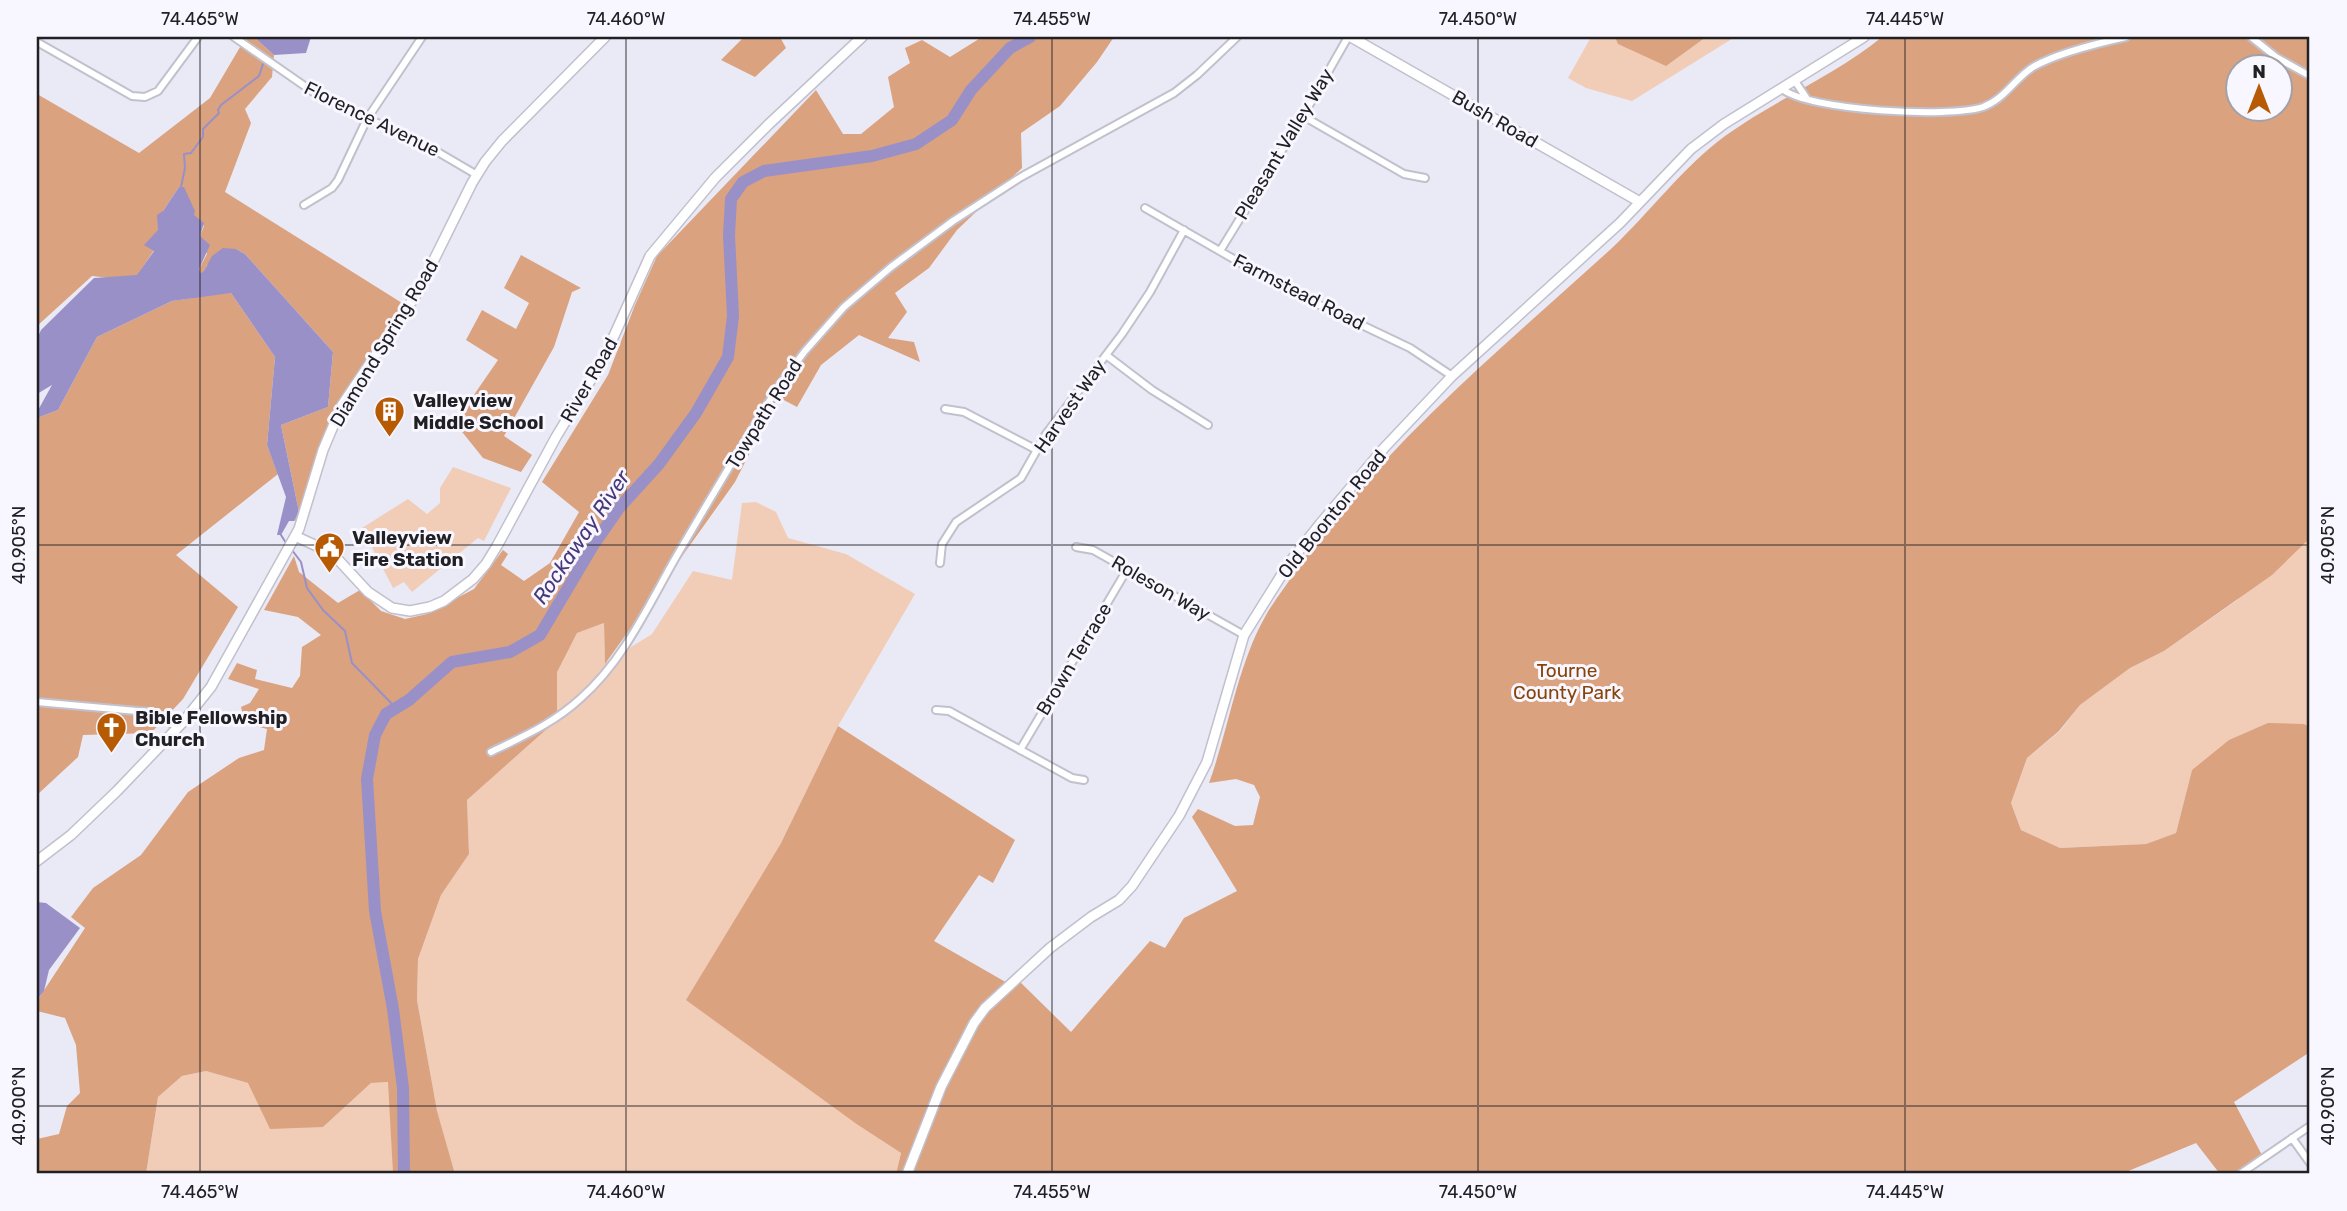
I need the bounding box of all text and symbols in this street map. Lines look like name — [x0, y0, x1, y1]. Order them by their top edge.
text: 74.465°W — [161, 8, 239, 30]
text: 74.460°W — [587, 8, 665, 30]
text: 74.455°W — [1013, 8, 1091, 30]
text: 74.450°W — [1439, 8, 1517, 30]
text: 74.445°W — [1866, 8, 1944, 30]
north arrow — [2224, 52, 2294, 122]
text: N — [2252, 60, 2266, 83]
street label: Pleasant Valley Way — [1230, 64, 1338, 224]
street label: Florence Avenue — [301, 76, 443, 162]
street label: Bush Road — [1448, 85, 1542, 153]
street label: Farmstead Road — [1229, 249, 1369, 335]
street label: Diamond Spring Road — [325, 255, 443, 431]
street label: River Road — [555, 333, 623, 427]
street label: Towpath Road — [721, 355, 807, 473]
street label: Harvest Way — [1029, 355, 1111, 457]
place label: Valleyview Middle School — [413, 389, 544, 434]
building icon: Valleyview Middle School — [373, 394, 407, 438]
street label: Old Boonton Road — [1273, 445, 1391, 583]
water label: Rockaway River — [527, 465, 635, 609]
text: 40.905°N — [8, 506, 30, 584]
text: 40.905°N — [2317, 506, 2339, 584]
place label: Valleyview Fire Station — [352, 526, 464, 571]
public building icon: Valleyview Fire Station — [312, 531, 346, 575]
street label: Roleson Way — [1107, 550, 1215, 626]
street label: Brown Terrace — [1031, 599, 1117, 719]
park label: Tourne County Park — [1513, 659, 1621, 704]
place label: Bible Fellowship Church — [135, 706, 288, 751]
church icon: Bible Fellowship Church — [95, 711, 129, 755]
text: 40.900°N — [8, 1066, 30, 1146]
text: 40.900°N — [2317, 1066, 2339, 1146]
text: 74.465°W — [161, 1181, 239, 1203]
text: 74.460°W — [587, 1181, 665, 1203]
text: 74.455°W — [1013, 1181, 1091, 1203]
text: 74.450°W — [1439, 1181, 1517, 1203]
text: 74.445°W — [1866, 1181, 1944, 1203]

